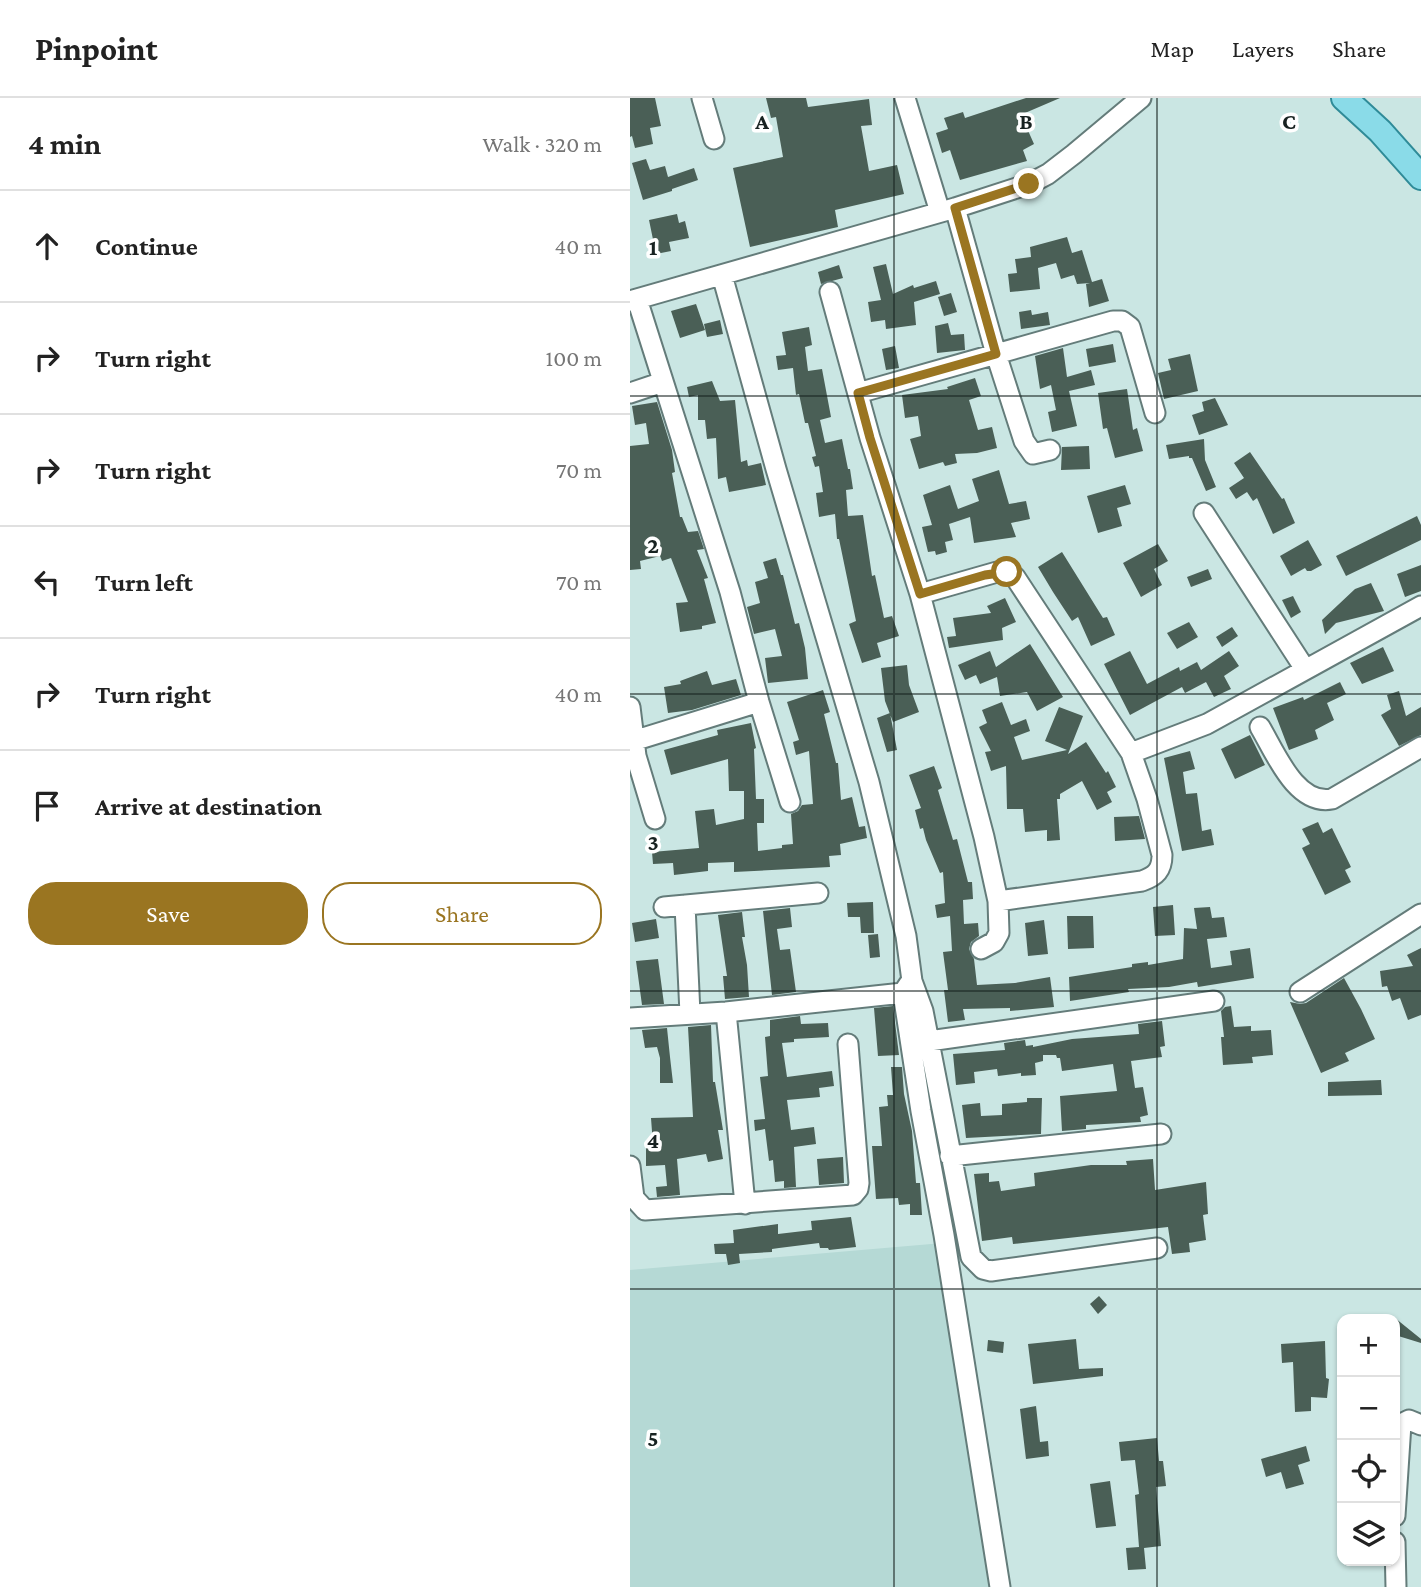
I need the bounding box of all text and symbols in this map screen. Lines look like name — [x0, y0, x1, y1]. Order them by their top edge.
text: Pinpoint — [35, 30, 158, 67]
text: Map — [1150, 35, 1194, 62]
text: Layers — [1232, 35, 1294, 62]
text: Share — [1332, 35, 1386, 62]
text: A — [754, 108, 769, 134]
text: B — [1019, 108, 1033, 134]
text: C — [1282, 108, 1296, 134]
text: 4 min — [28, 127, 101, 160]
text: Walk · 320 m — [483, 131, 602, 157]
route end — [1013, 168, 1044, 199]
icon: ahead — [28, 227, 66, 265]
text: Continue — [95, 232, 198, 261]
text: 40 m — [554, 233, 602, 259]
text: 1 — [649, 234, 658, 260]
icon: right — [28, 339, 66, 377]
text: Turn right — [95, 344, 211, 373]
text: 100 m — [546, 345, 602, 371]
icon: right — [28, 451, 66, 489]
text: Turn right — [95, 456, 211, 485]
text: 70 m — [556, 457, 602, 483]
text: 2 — [647, 532, 659, 558]
route start — [991, 556, 1022, 587]
icon: left — [28, 563, 66, 601]
text: Turn left — [95, 568, 193, 597]
text: 70 m — [556, 569, 602, 595]
icon: right — [28, 675, 66, 713]
text: Turn right — [95, 680, 211, 709]
text: 40 m — [554, 681, 602, 707]
icon: arrive — [28, 787, 66, 825]
text: Arrive at destination — [95, 792, 322, 821]
text: 3 — [647, 829, 659, 855]
button: Save — [28, 882, 308, 945]
button: Share — [322, 882, 602, 945]
text: 4 — [647, 1127, 659, 1153]
map controls — [1337, 1314, 1400, 1566]
button: + — [1337, 1314, 1400, 1377]
button: − — [1337, 1377, 1400, 1440]
text: 5 — [647, 1425, 659, 1451]
button: locate — [1337, 1440, 1400, 1503]
button: layers — [1337, 1503, 1400, 1566]

